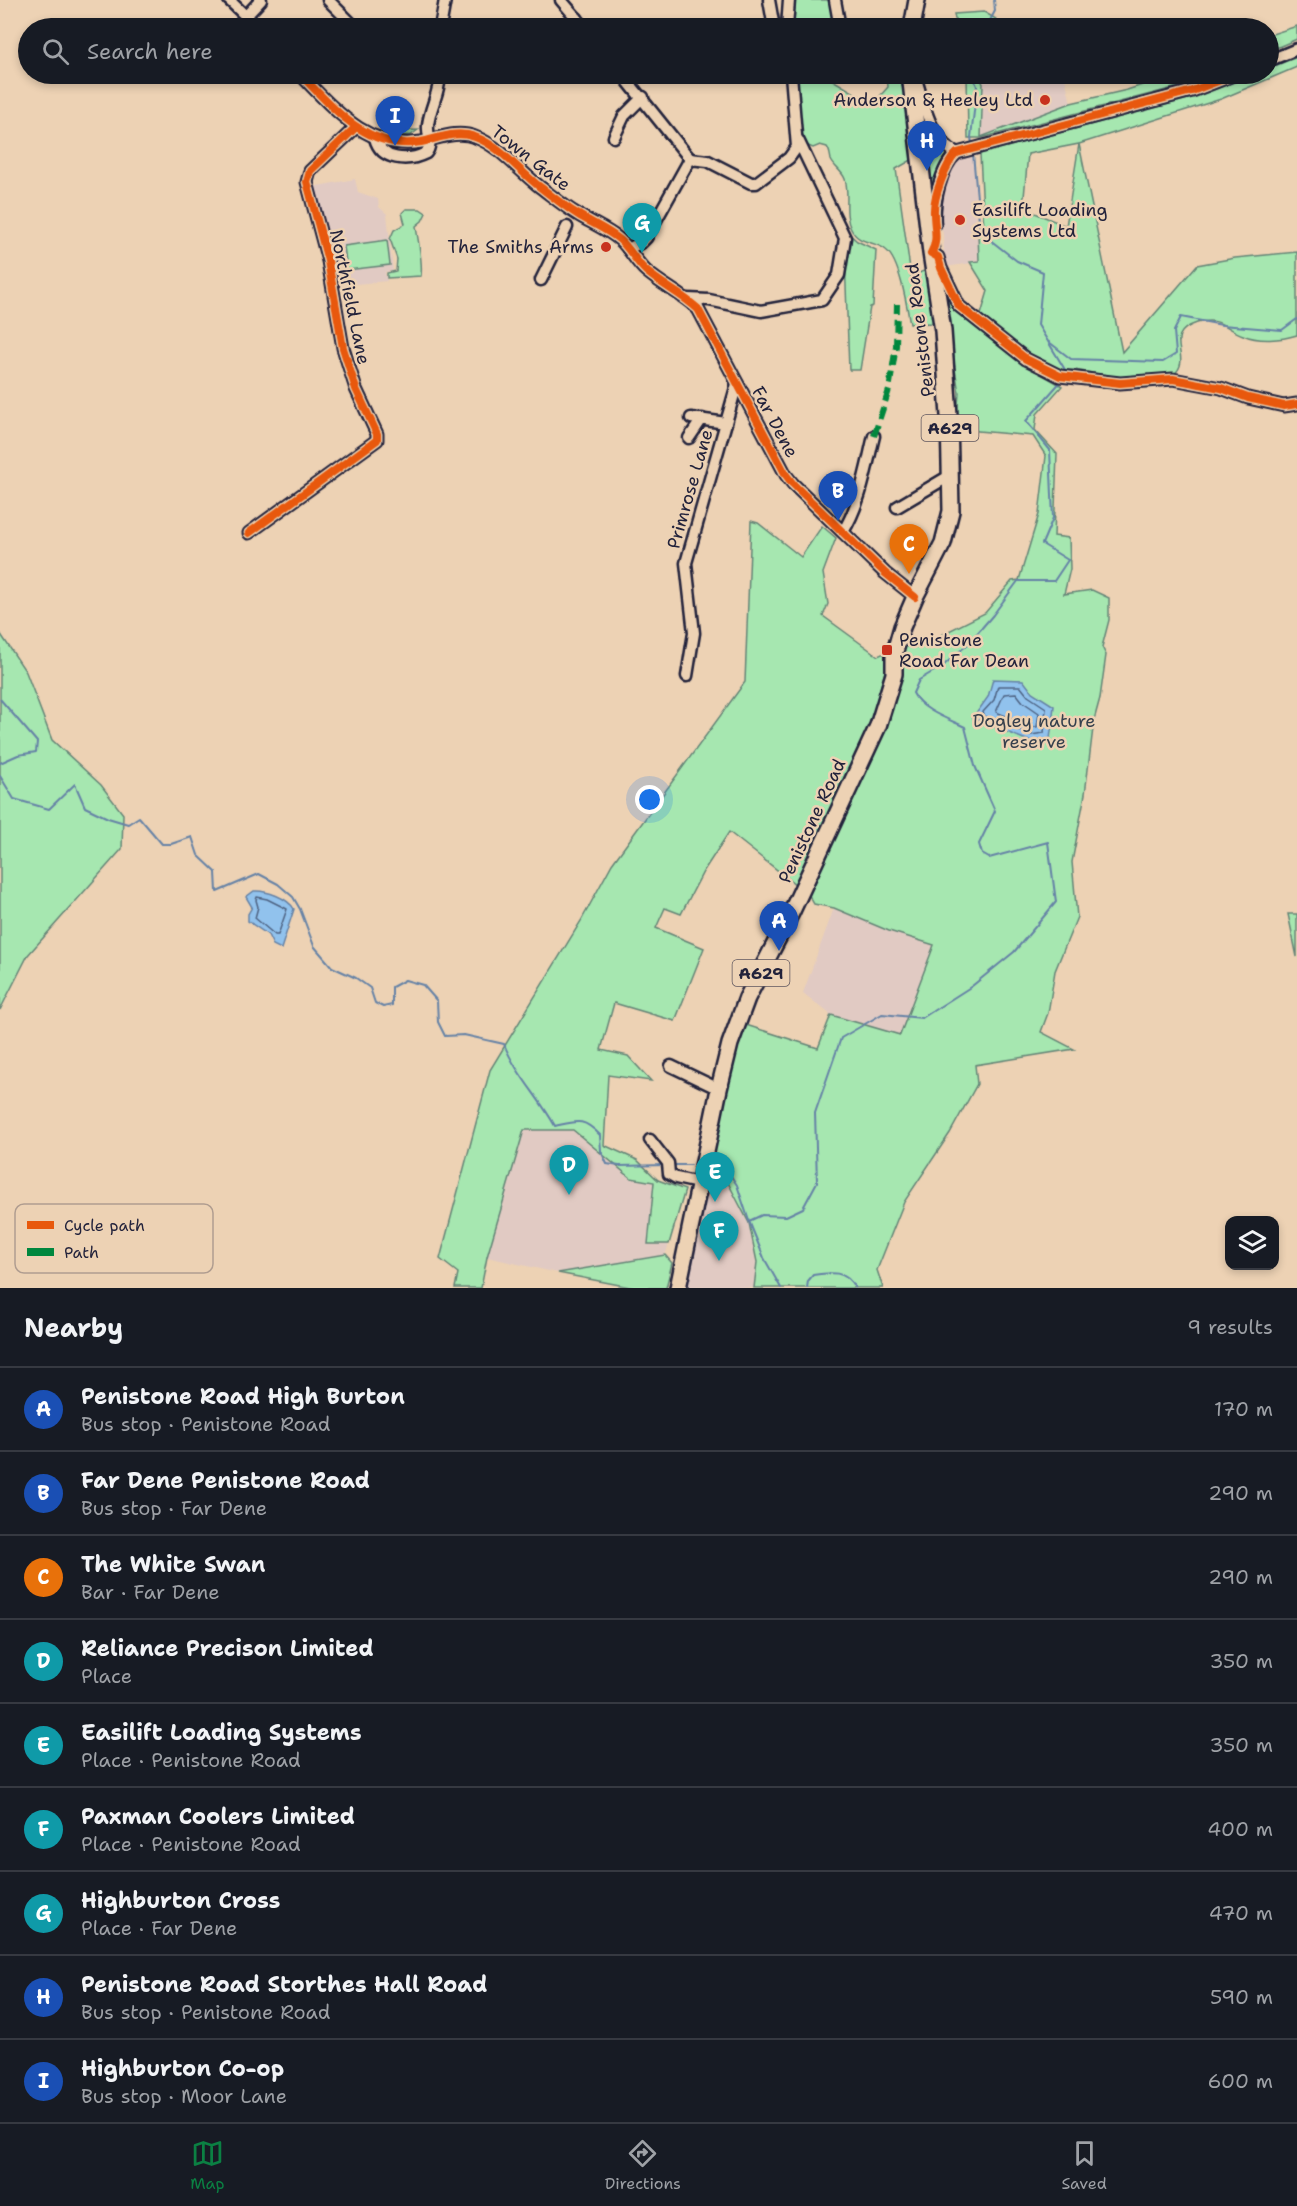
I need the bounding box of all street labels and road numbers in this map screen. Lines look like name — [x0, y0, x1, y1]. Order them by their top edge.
street label: Town Gate — [486, 119, 576, 197]
street label: Northfield Lane — [324, 227, 376, 367]
street label: Penistone Road — [900, 262, 940, 398]
street label: Far Dene — [746, 382, 804, 462]
road number: A629 — [922, 415, 978, 441]
street label: Primrose Lane — [661, 426, 719, 552]
street label: Penistone Road — [773, 755, 851, 887]
road number: A629 — [732, 960, 789, 986]

